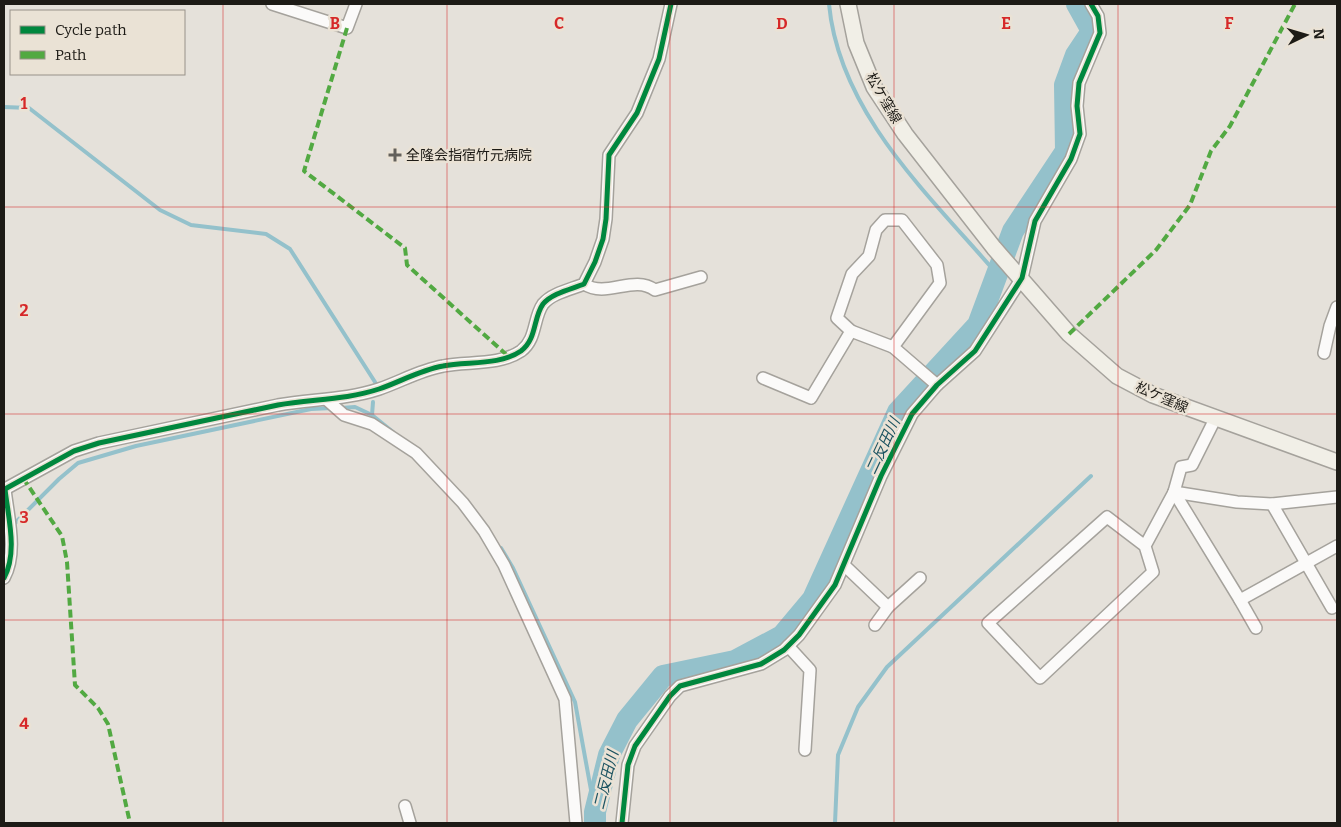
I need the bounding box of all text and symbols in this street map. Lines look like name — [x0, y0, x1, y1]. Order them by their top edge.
legend — [10, 10, 185, 75]
north arrow — [1281, 10, 1331, 60]
text: B — [330, 14, 340, 33]
text: C — [554, 14, 564, 33]
text: D — [776, 14, 788, 33]
text: E — [1001, 14, 1011, 33]
text: F — [1225, 14, 1234, 33]
text: Cycle path — [55, 21, 127, 39]
text: N — [1310, 28, 1327, 40]
text: Path — [55, 46, 87, 64]
street label: 松ケ窪線 — [862, 70, 905, 127]
text: 1 — [21, 94, 28, 113]
place label: 全隆会指宿竹元病院 — [406, 147, 532, 164]
marker: 全隆会指宿竹元病院 — [388, 148, 402, 162]
text: 2 — [19, 301, 29, 320]
street label: 松ケ窪線 — [1133, 378, 1191, 417]
water label: 二反田川 — [862, 413, 905, 477]
text: 3 — [19, 508, 29, 527]
text: 4 — [19, 714, 29, 733]
water label: 二反田川 — [590, 747, 622, 811]

